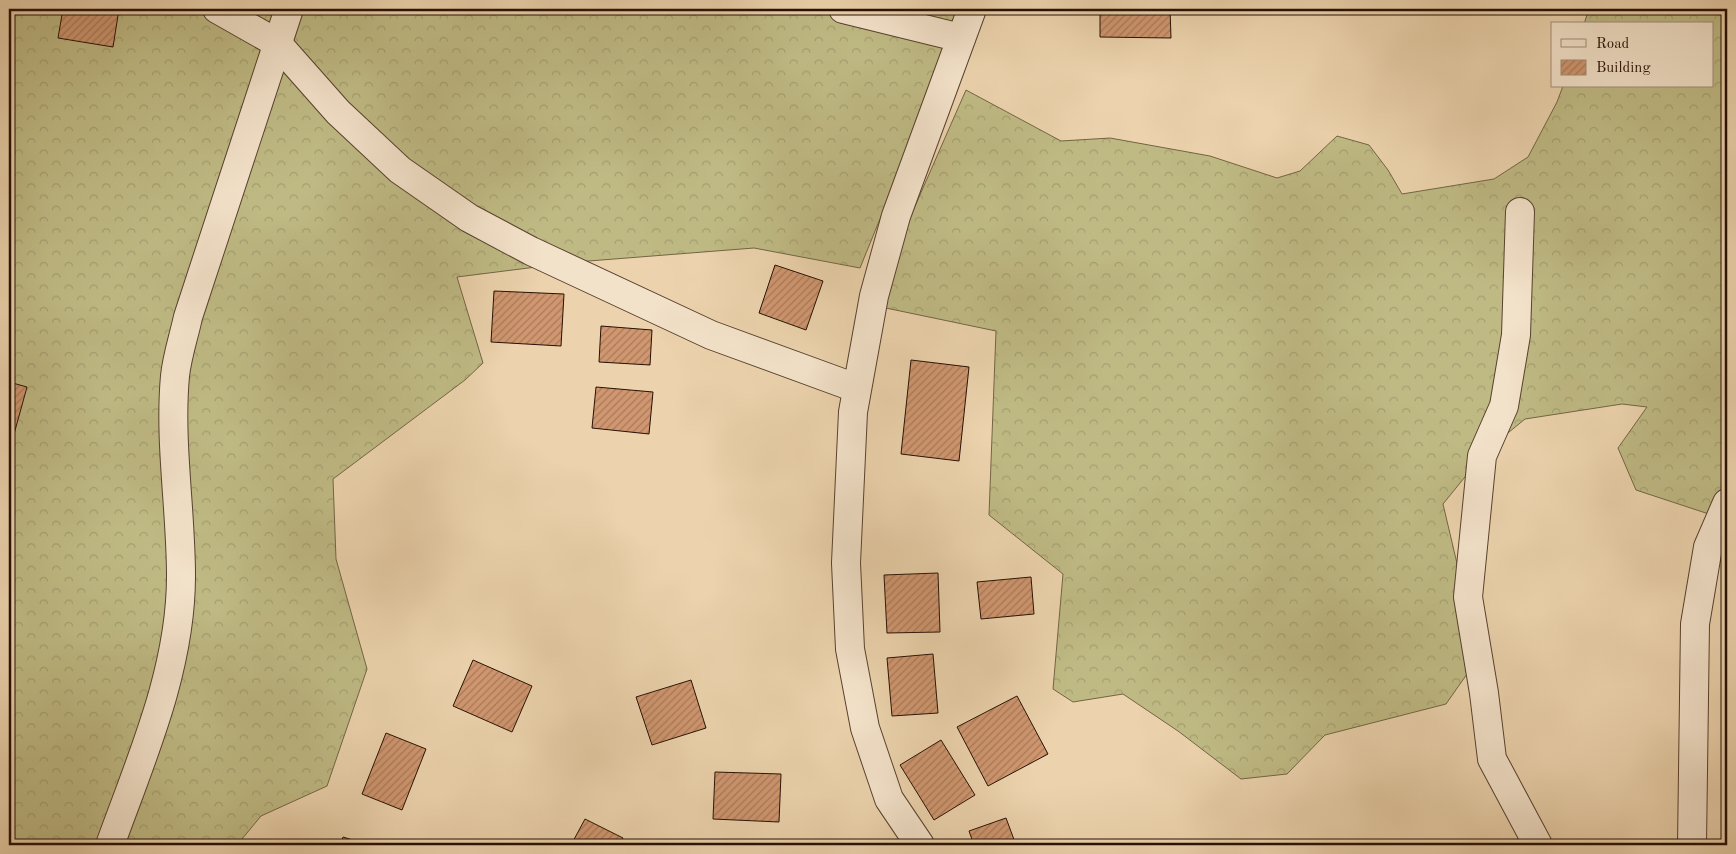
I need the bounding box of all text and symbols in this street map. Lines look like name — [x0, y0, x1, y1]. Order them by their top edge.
legend — [1551, 22, 1714, 88]
text: Road — [1596, 37, 1630, 52]
text: Building — [1596, 61, 1651, 76]

